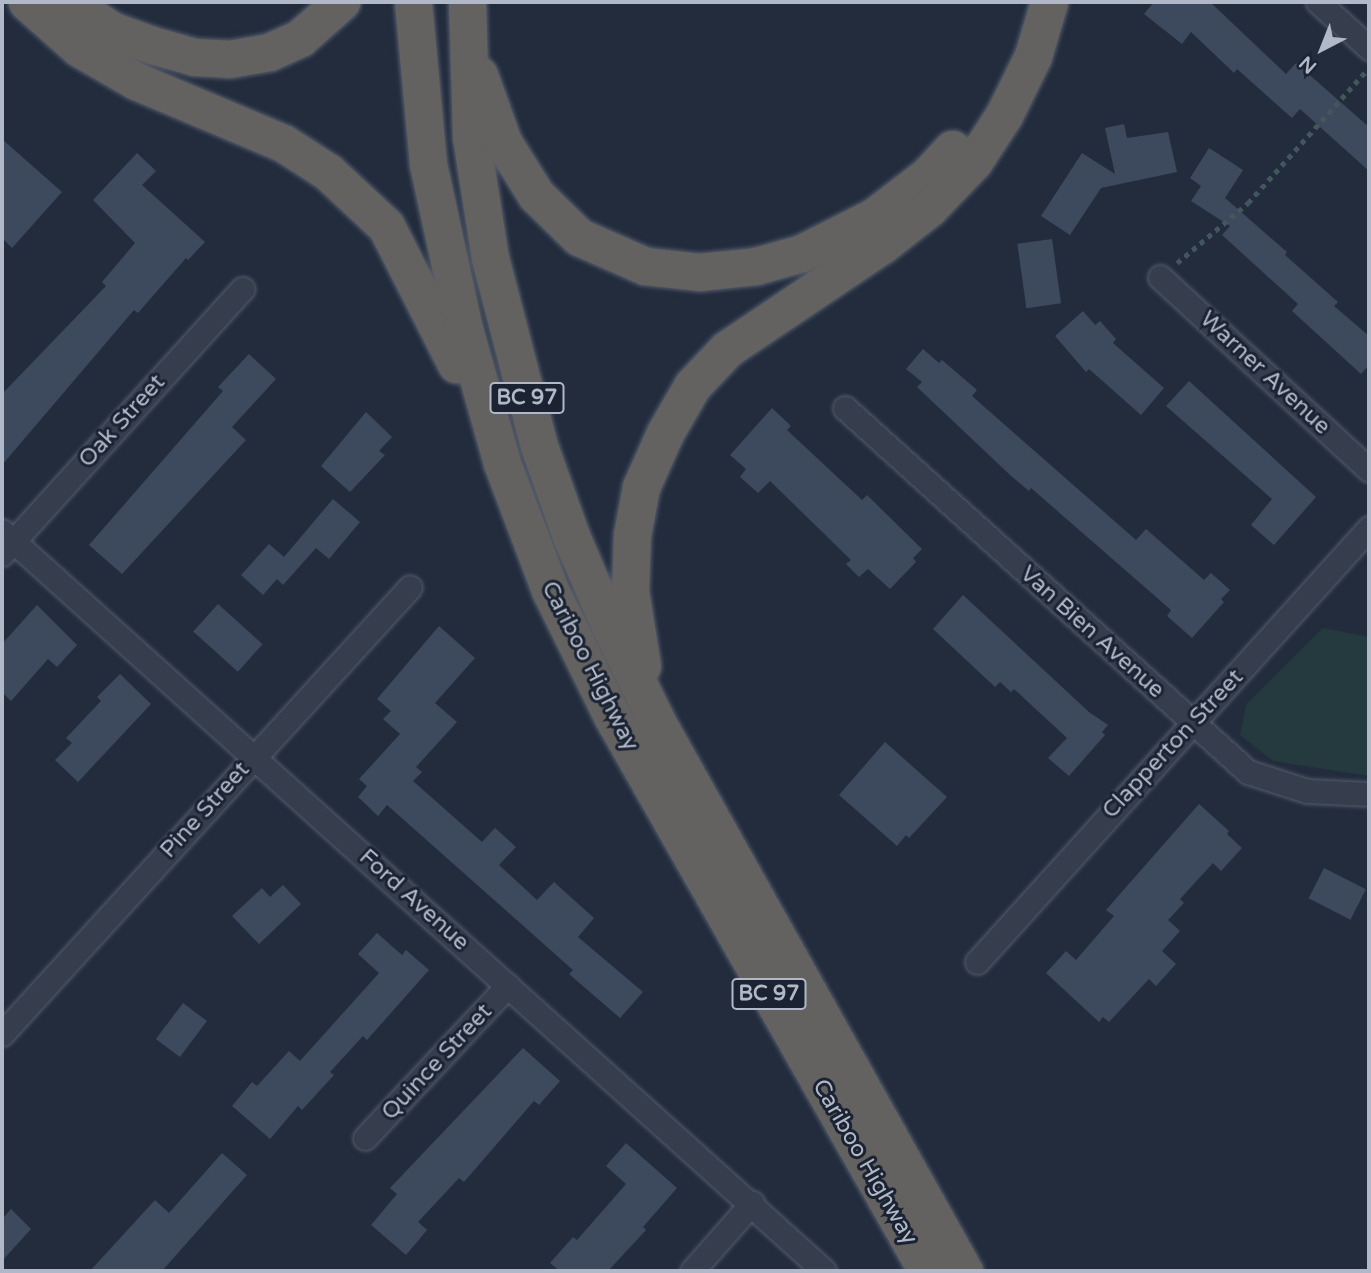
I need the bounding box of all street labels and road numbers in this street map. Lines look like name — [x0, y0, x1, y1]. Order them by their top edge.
street label: Warner Avenue — [1194, 306, 1336, 440]
street label: Oak Street — [73, 369, 171, 473]
road number: BC 97 — [489, 380, 566, 416]
street label: Van Bien Avenue — [1014, 560, 1170, 704]
street label: Cariboo Highway — [535, 577, 645, 755]
street label: Clapperton Street — [1097, 664, 1249, 824]
street label: Pine Street — [155, 756, 255, 864]
street label: Ford Avenue — [353, 843, 475, 957]
road number: BC 97 — [730, 976, 808, 1012]
street label: Quince Street — [376, 998, 498, 1126]
street label: Cariboo Highway — [806, 1074, 924, 1250]

